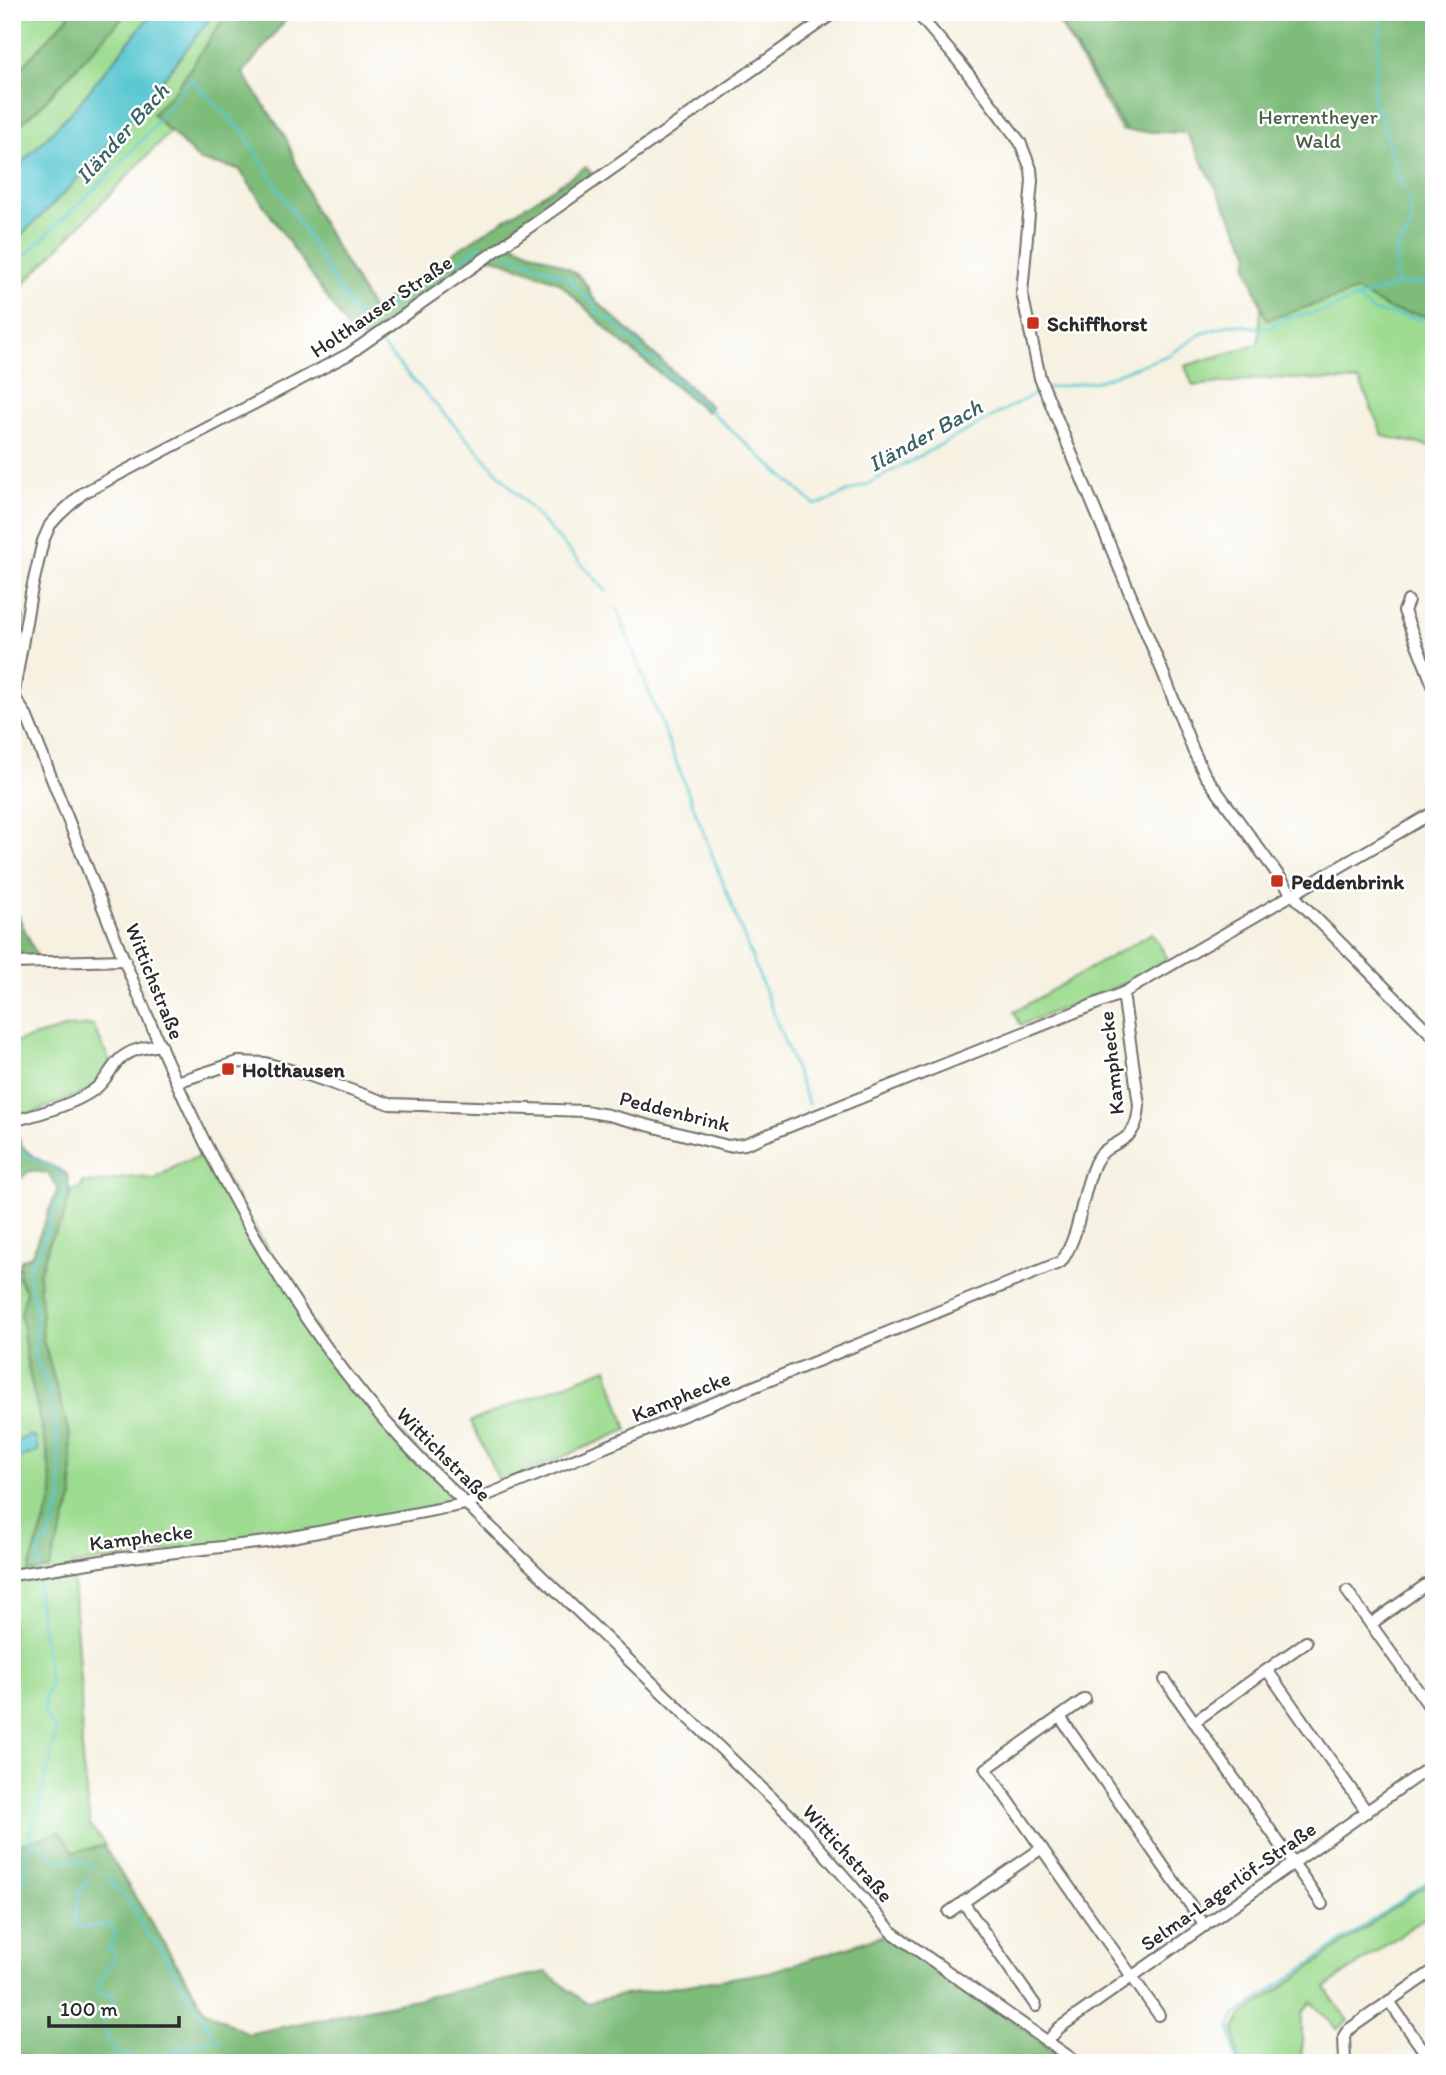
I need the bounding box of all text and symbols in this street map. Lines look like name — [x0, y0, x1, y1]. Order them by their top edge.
water label: Iländer Bach — [69, 76, 175, 189]
park label: Herrentheyer Wald — [1258, 104, 1379, 153]
street label: Holthauser Straße — [305, 249, 457, 363]
place label: Schiffhorst — [1047, 311, 1148, 336]
marker: Schiffhorst — [1025, 315, 1041, 331]
water label: Iländer Bach — [863, 392, 988, 478]
place label: Peddenbrink — [1291, 869, 1405, 894]
marker: Peddenbrink — [1269, 873, 1285, 889]
street label: Wittichstraße — [120, 919, 190, 1043]
street label: Kamphecke — [1093, 1010, 1129, 1116]
place label: Holthausen — [242, 1057, 346, 1082]
marker: Holthausen — [220, 1061, 236, 1077]
street label: Peddenbrink — [617, 1085, 733, 1137]
street label: Kamphecke — [628, 1365, 734, 1427]
street label: Wittichstraße — [392, 1402, 496, 1506]
street label: Kamphecke — [88, 1518, 194, 1556]
street label: Wittichstraße — [797, 1799, 899, 1907]
street label: Selma-Lagerlöf-Straße — [1135, 1816, 1321, 1956]
scale bar — [49, 1984, 178, 2028]
text: 100 m — [60, 1996, 118, 2021]

